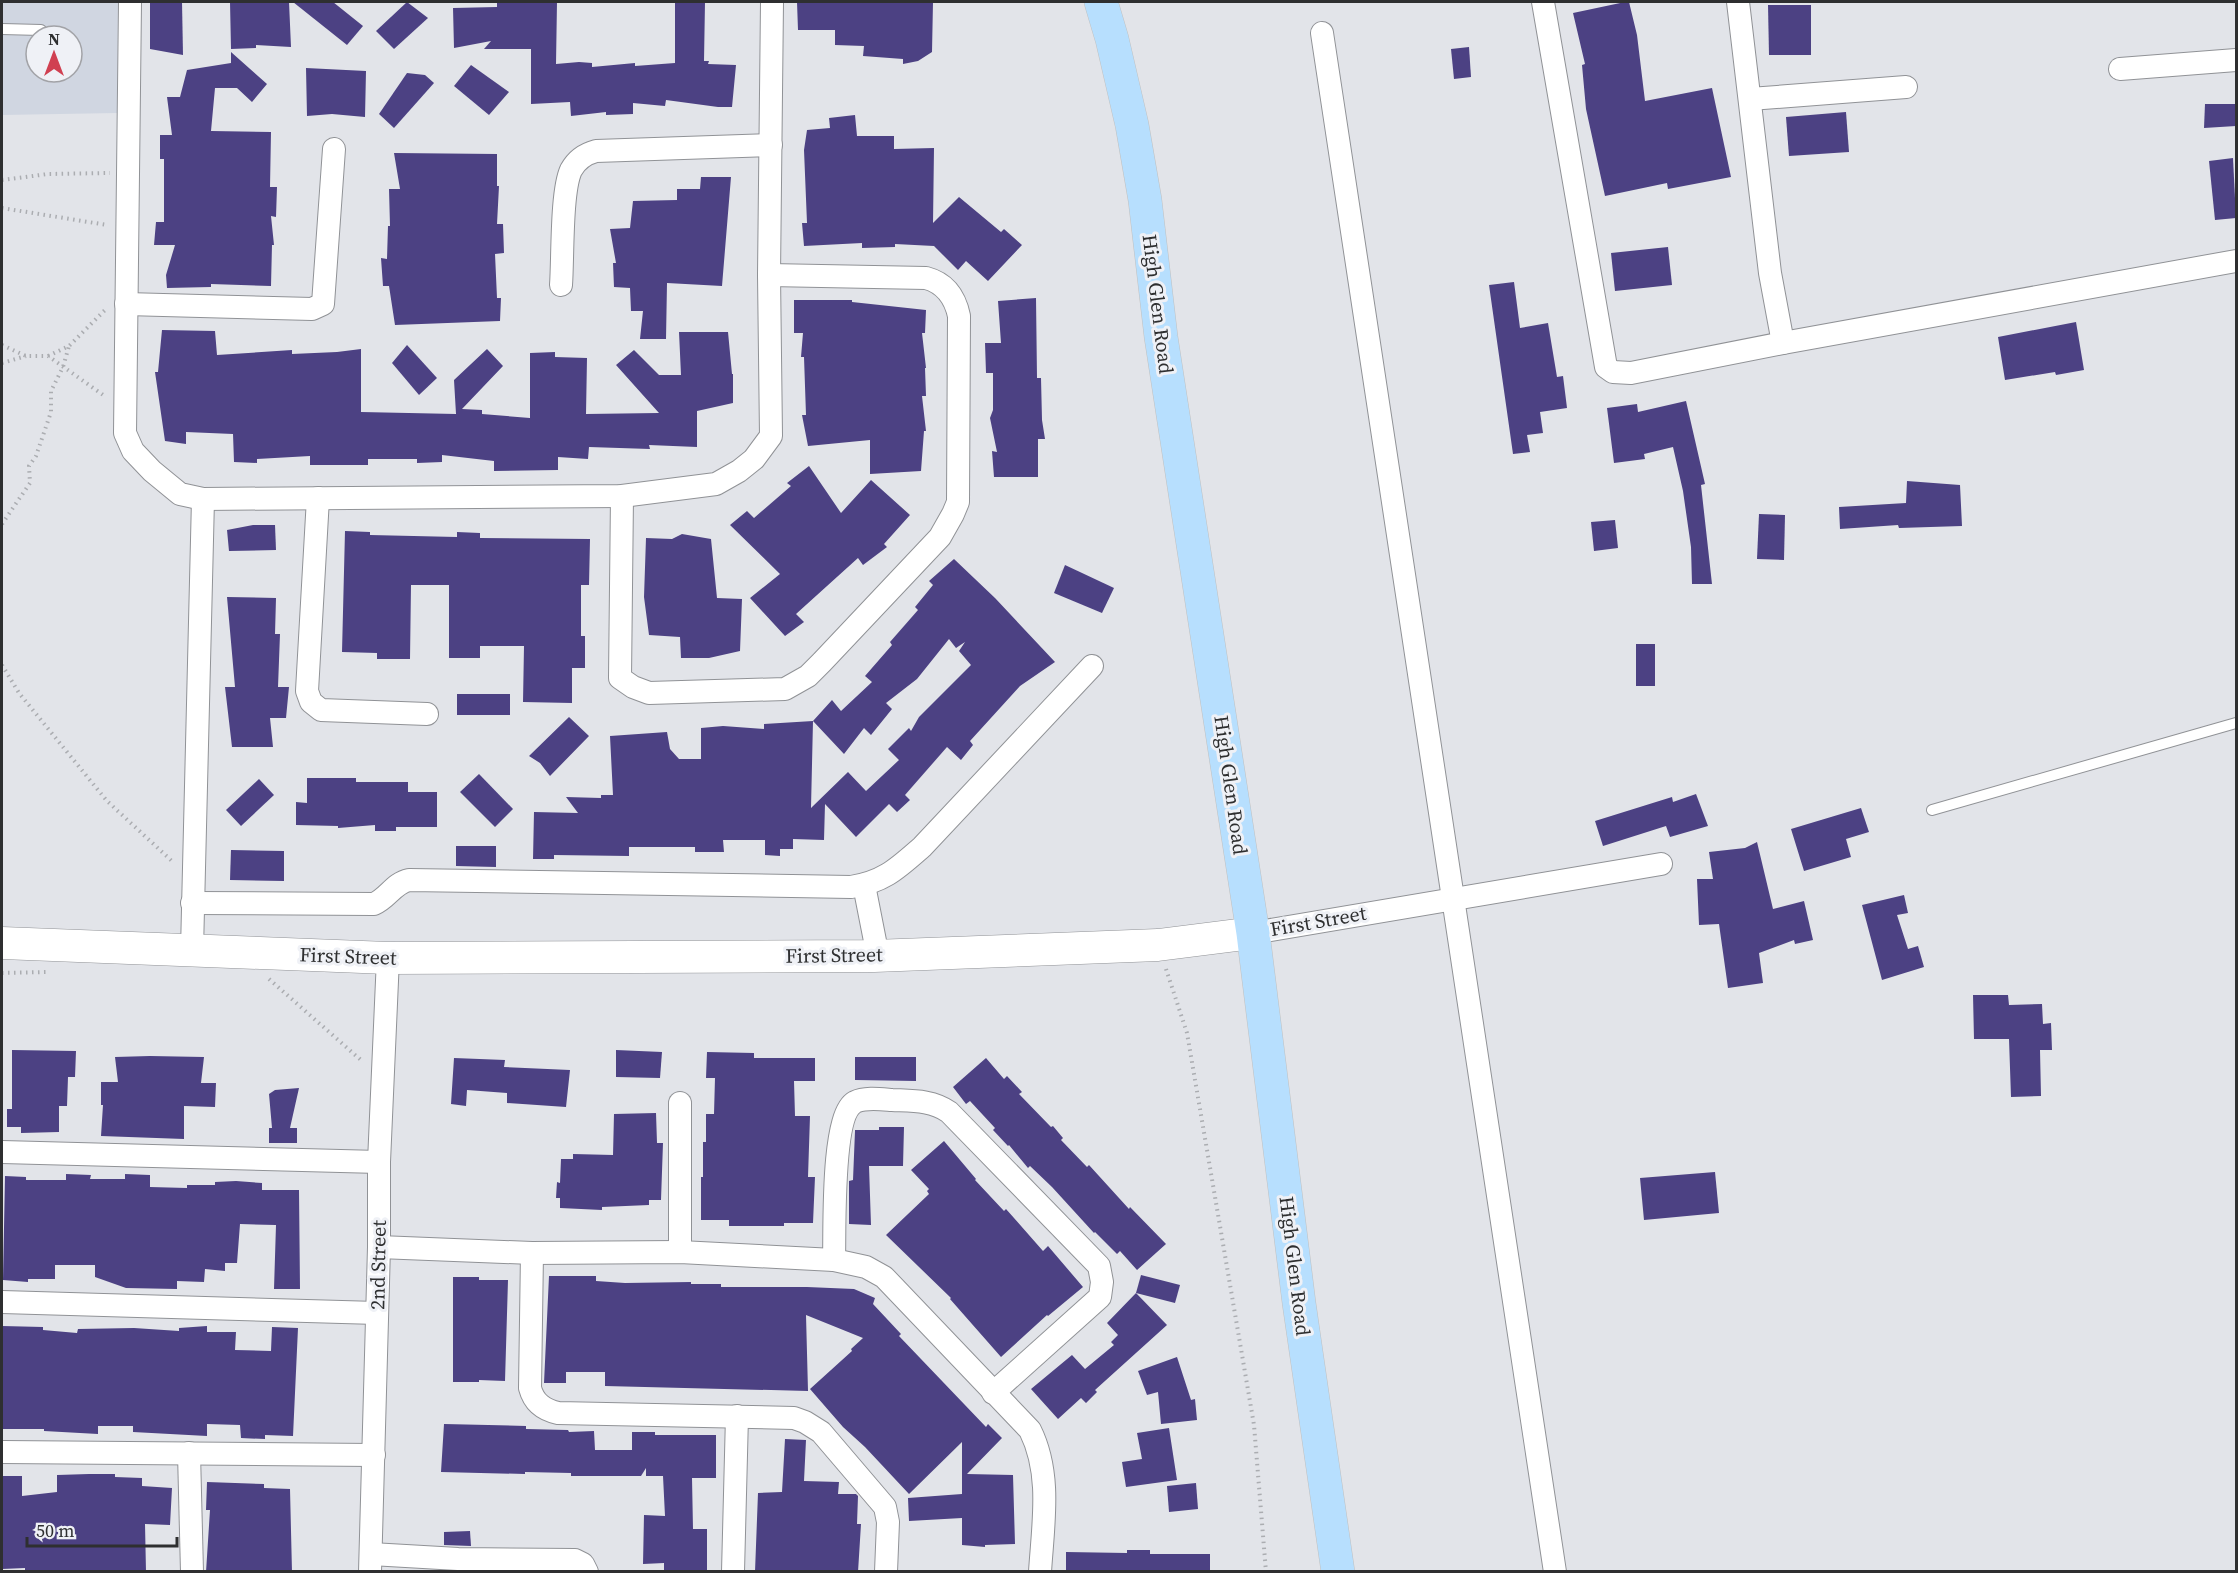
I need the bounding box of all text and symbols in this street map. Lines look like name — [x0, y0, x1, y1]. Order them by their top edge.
north arrow — [24, 24, 84, 84]
text: N — [48, 28, 60, 50]
street label: High Glen Road — [1136, 233, 1181, 376]
street label: High Glen Road — [1207, 714, 1255, 857]
street label: First Street — [1268, 899, 1369, 943]
street label: First Street — [299, 940, 398, 972]
street label: First Street — [785, 940, 883, 970]
street label: High Glen Road — [1273, 1195, 1318, 1338]
street label: 2nd Street — [363, 1219, 393, 1310]
scale bar — [27, 1510, 177, 1548]
text: 50 m — [36, 1518, 74, 1543]

